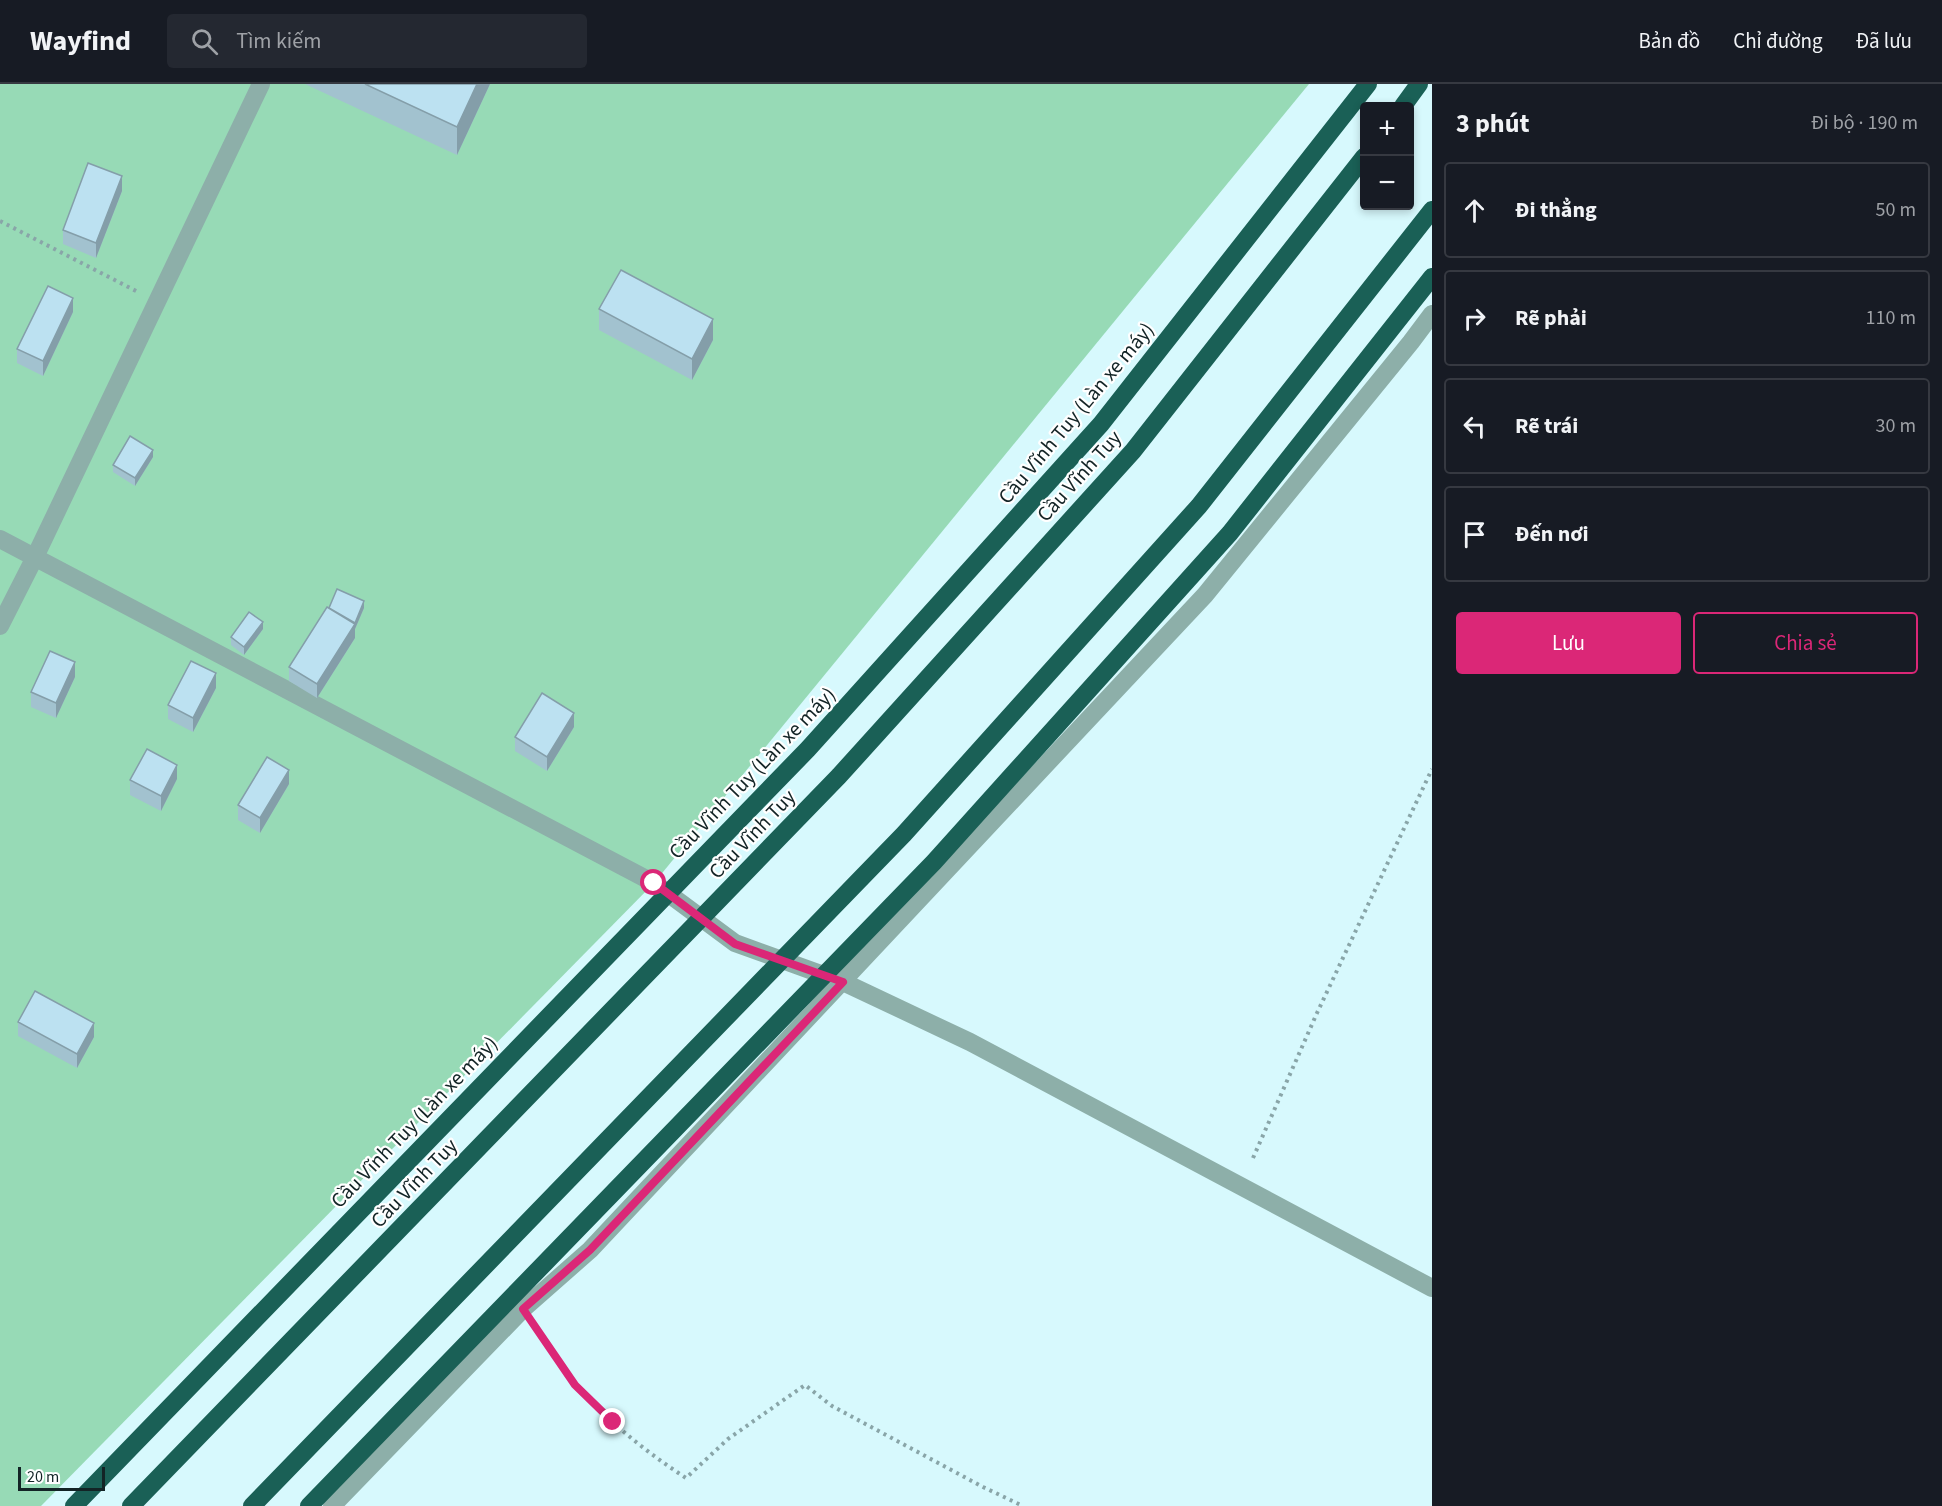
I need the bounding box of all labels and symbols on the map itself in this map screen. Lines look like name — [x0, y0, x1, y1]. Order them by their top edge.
street label: Cầu Vĩnh Tuy (Làn xe máy) — [993, 317, 1159, 509]
street label: Cầu Vĩnh Tuy — [1031, 425, 1127, 527]
street label: Cầu Vĩnh Tuy (Làn xe máy) — [663, 682, 841, 864]
street label: Cầu Vĩnh Tuy — [703, 784, 801, 884]
route start — [640, 869, 666, 895]
street label: Cầu Vĩnh Tuy (Làn xe máy) — [325, 1031, 503, 1213]
street label: Cầu Vĩnh Tuy — [365, 1133, 463, 1233]
route end — [599, 1408, 625, 1434]
scale bar — [18, 1464, 105, 1492]

